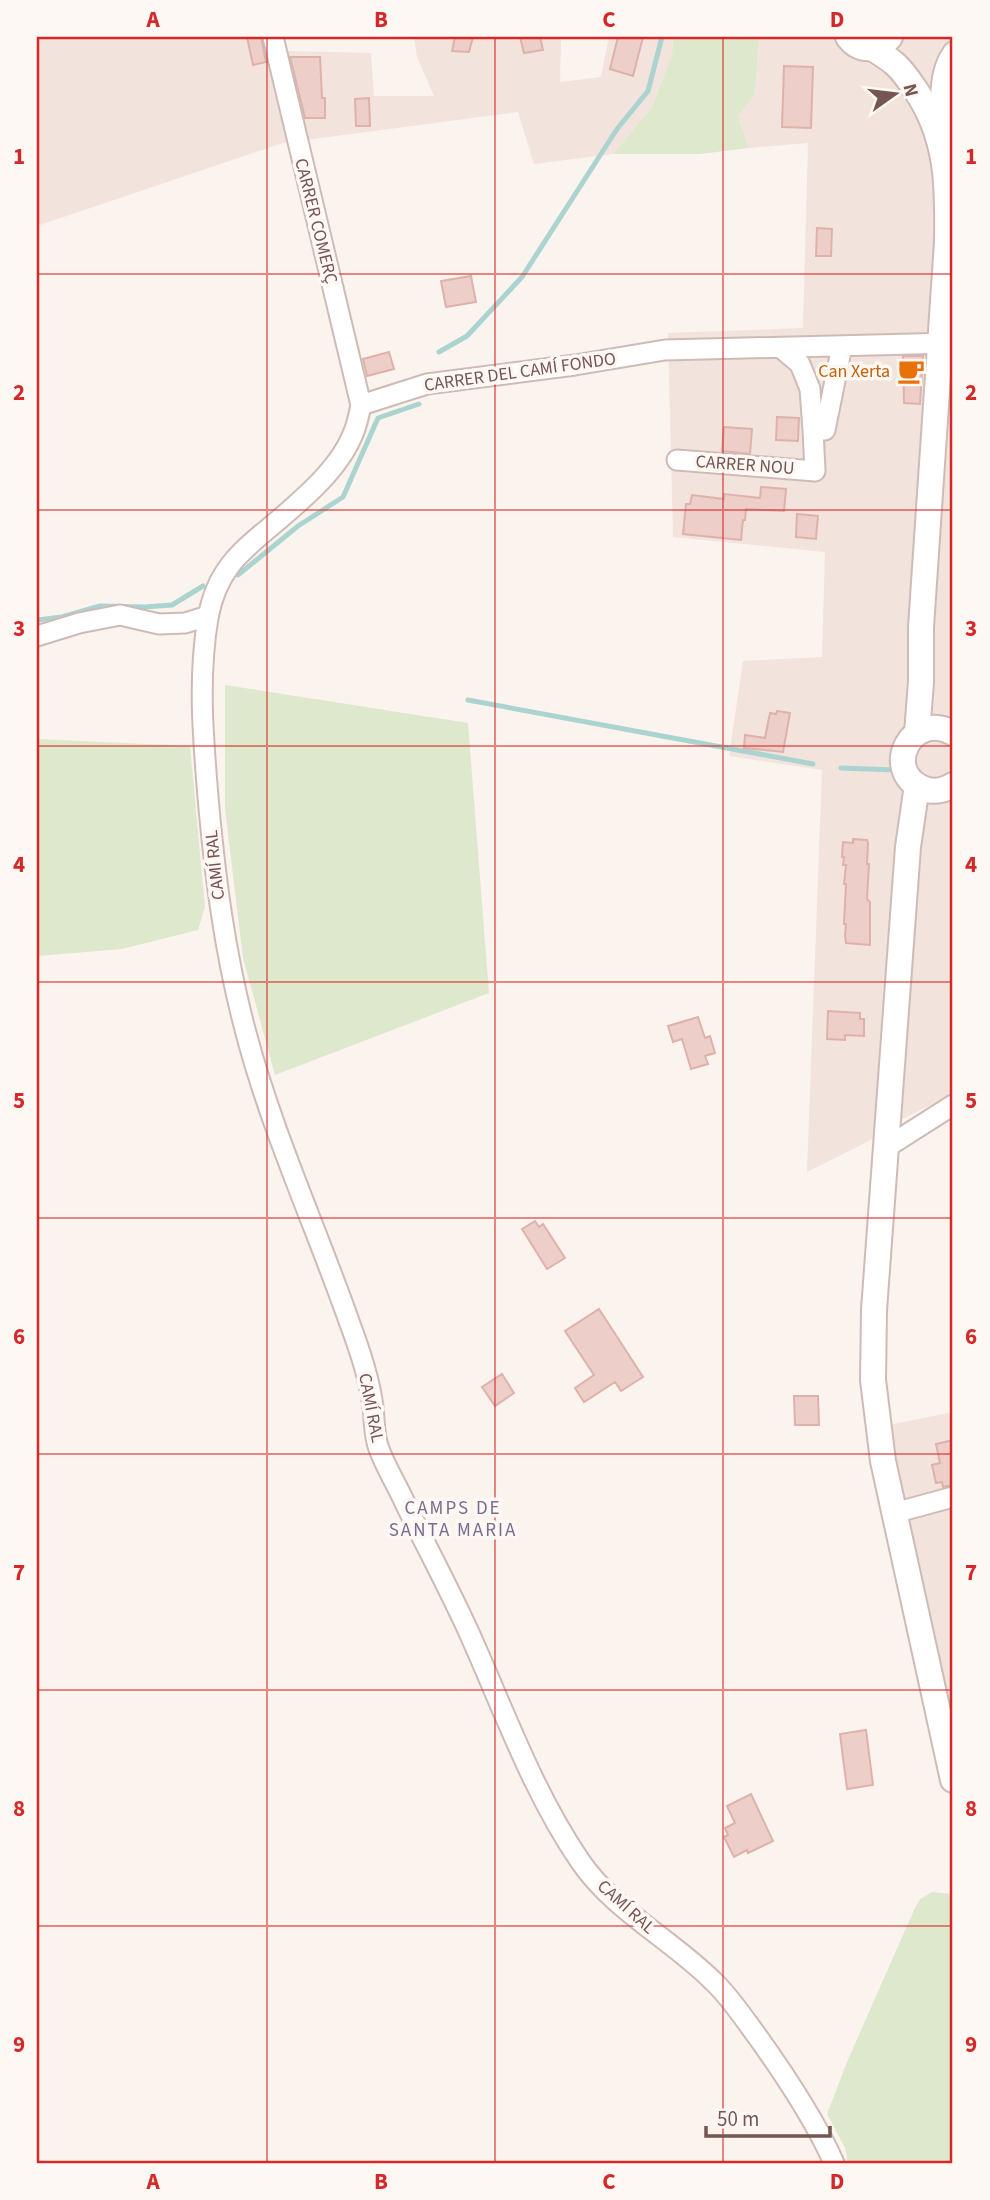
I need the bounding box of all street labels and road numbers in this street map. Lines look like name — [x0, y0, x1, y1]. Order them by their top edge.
street label: CARRER COMERÇ — [288, 156, 344, 286]
street label: CARRER DEL CAMÍ FONDO — [422, 346, 618, 398]
street label: CARRER NOU — [695, 449, 795, 481]
street label: CAMÍ RAL — [199, 829, 231, 901]
street label: CAMÍ RAL — [352, 1371, 390, 1445]
street label: CAMÍ RAL — [592, 1874, 661, 1940]

